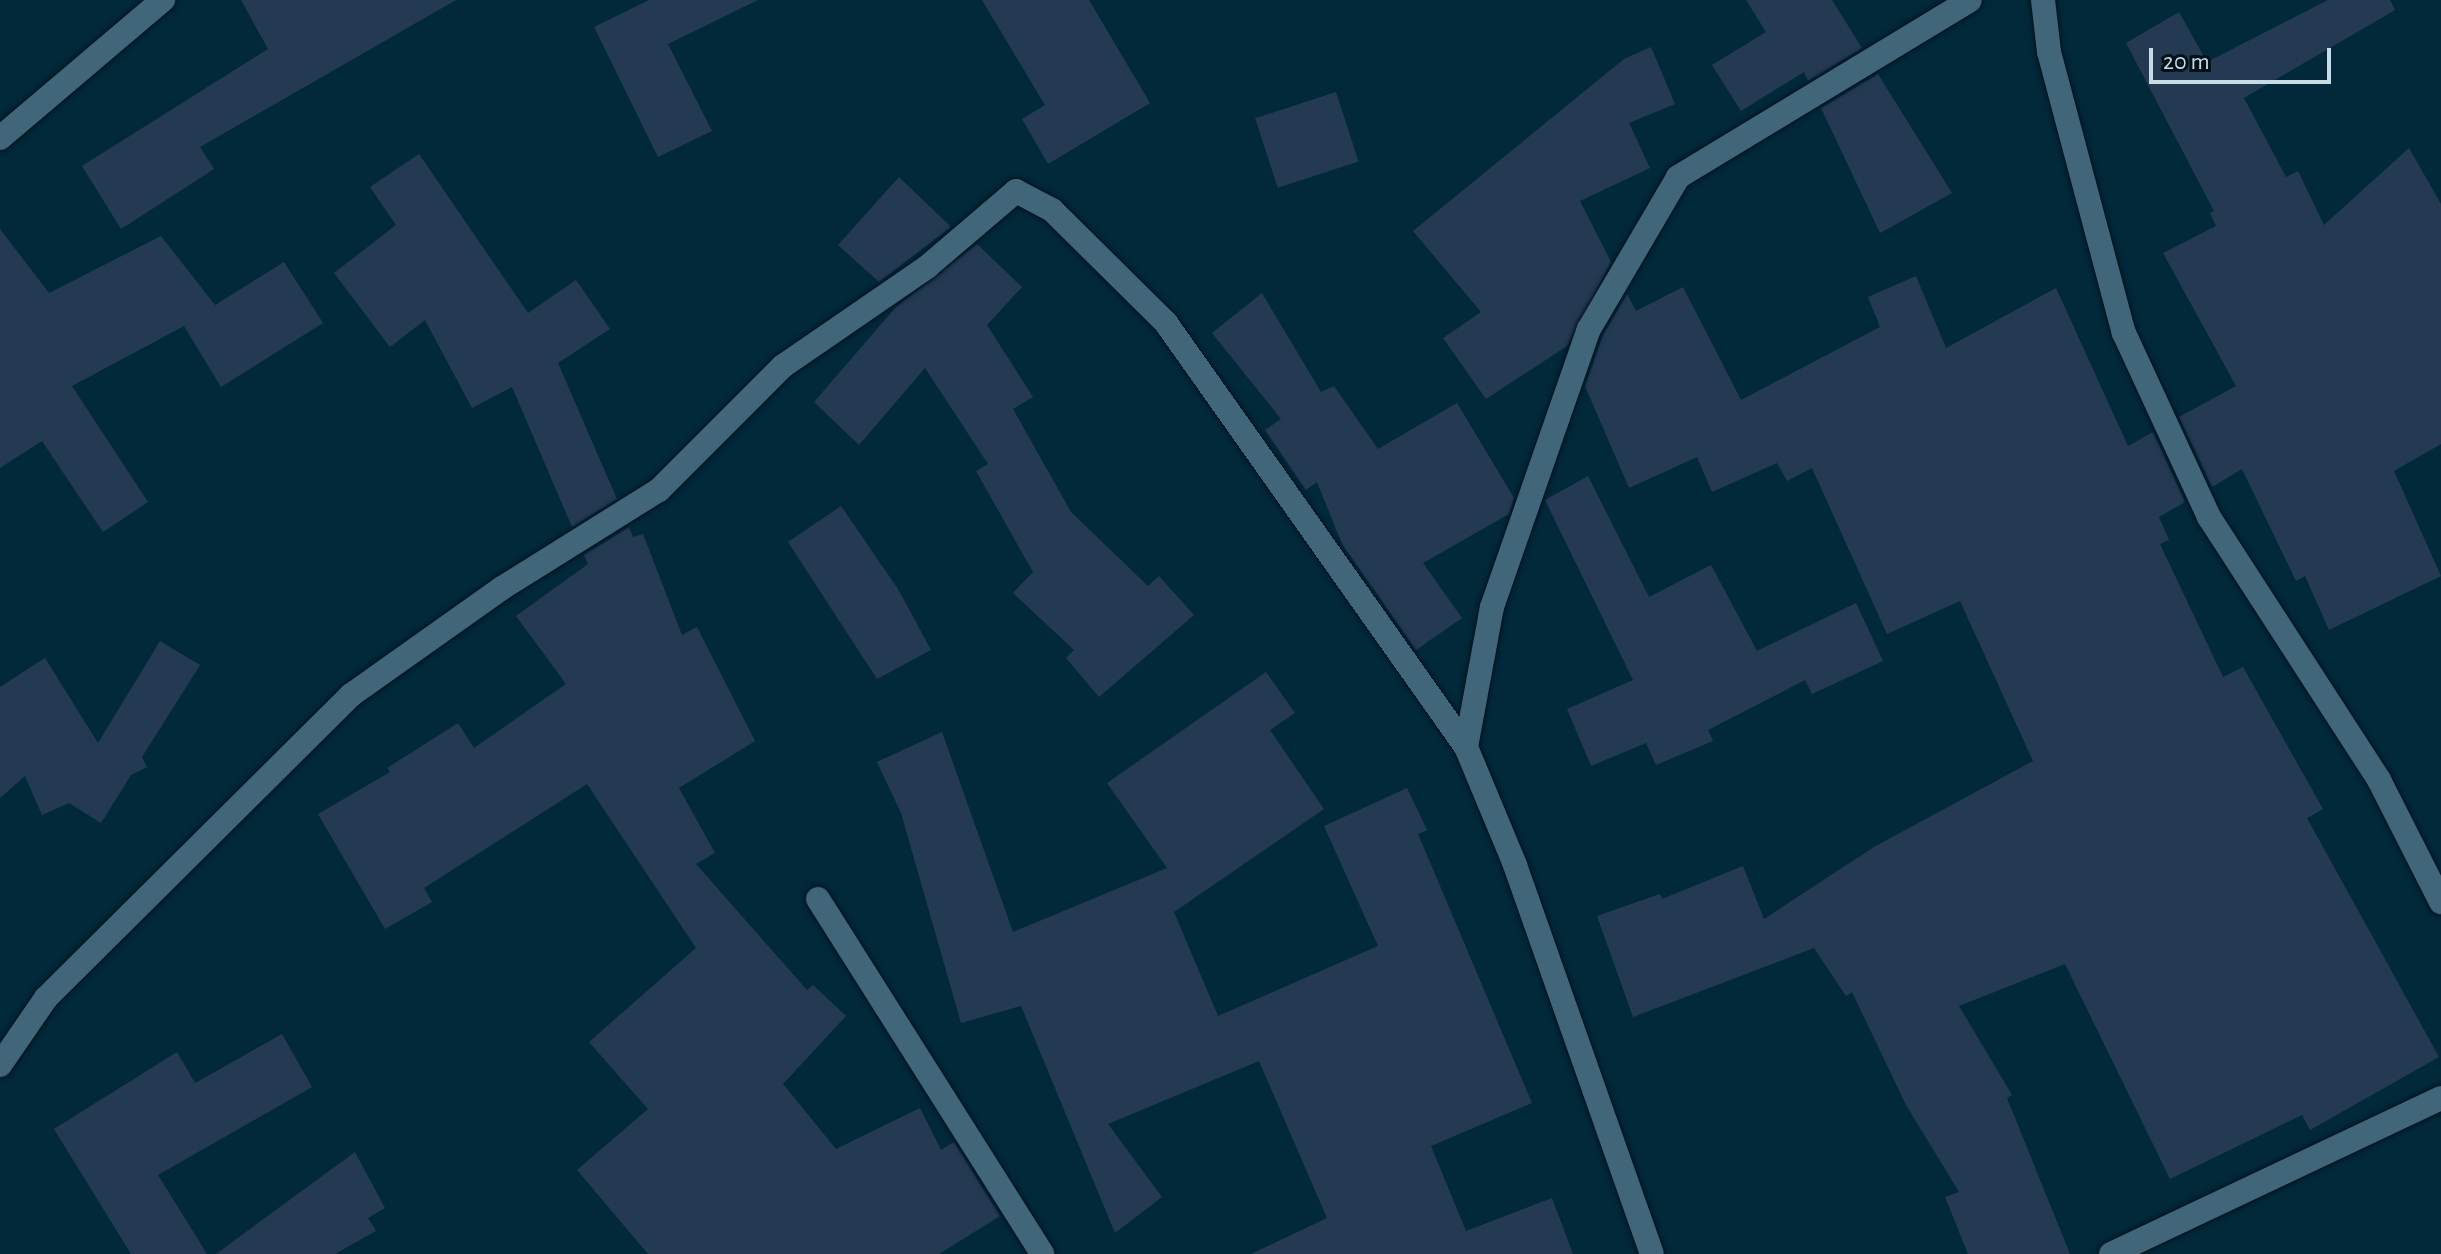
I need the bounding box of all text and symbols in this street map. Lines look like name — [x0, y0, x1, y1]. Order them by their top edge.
scale bar — [2153, 32, 2335, 82]
text: 20 m — [2163, 50, 2210, 74]

